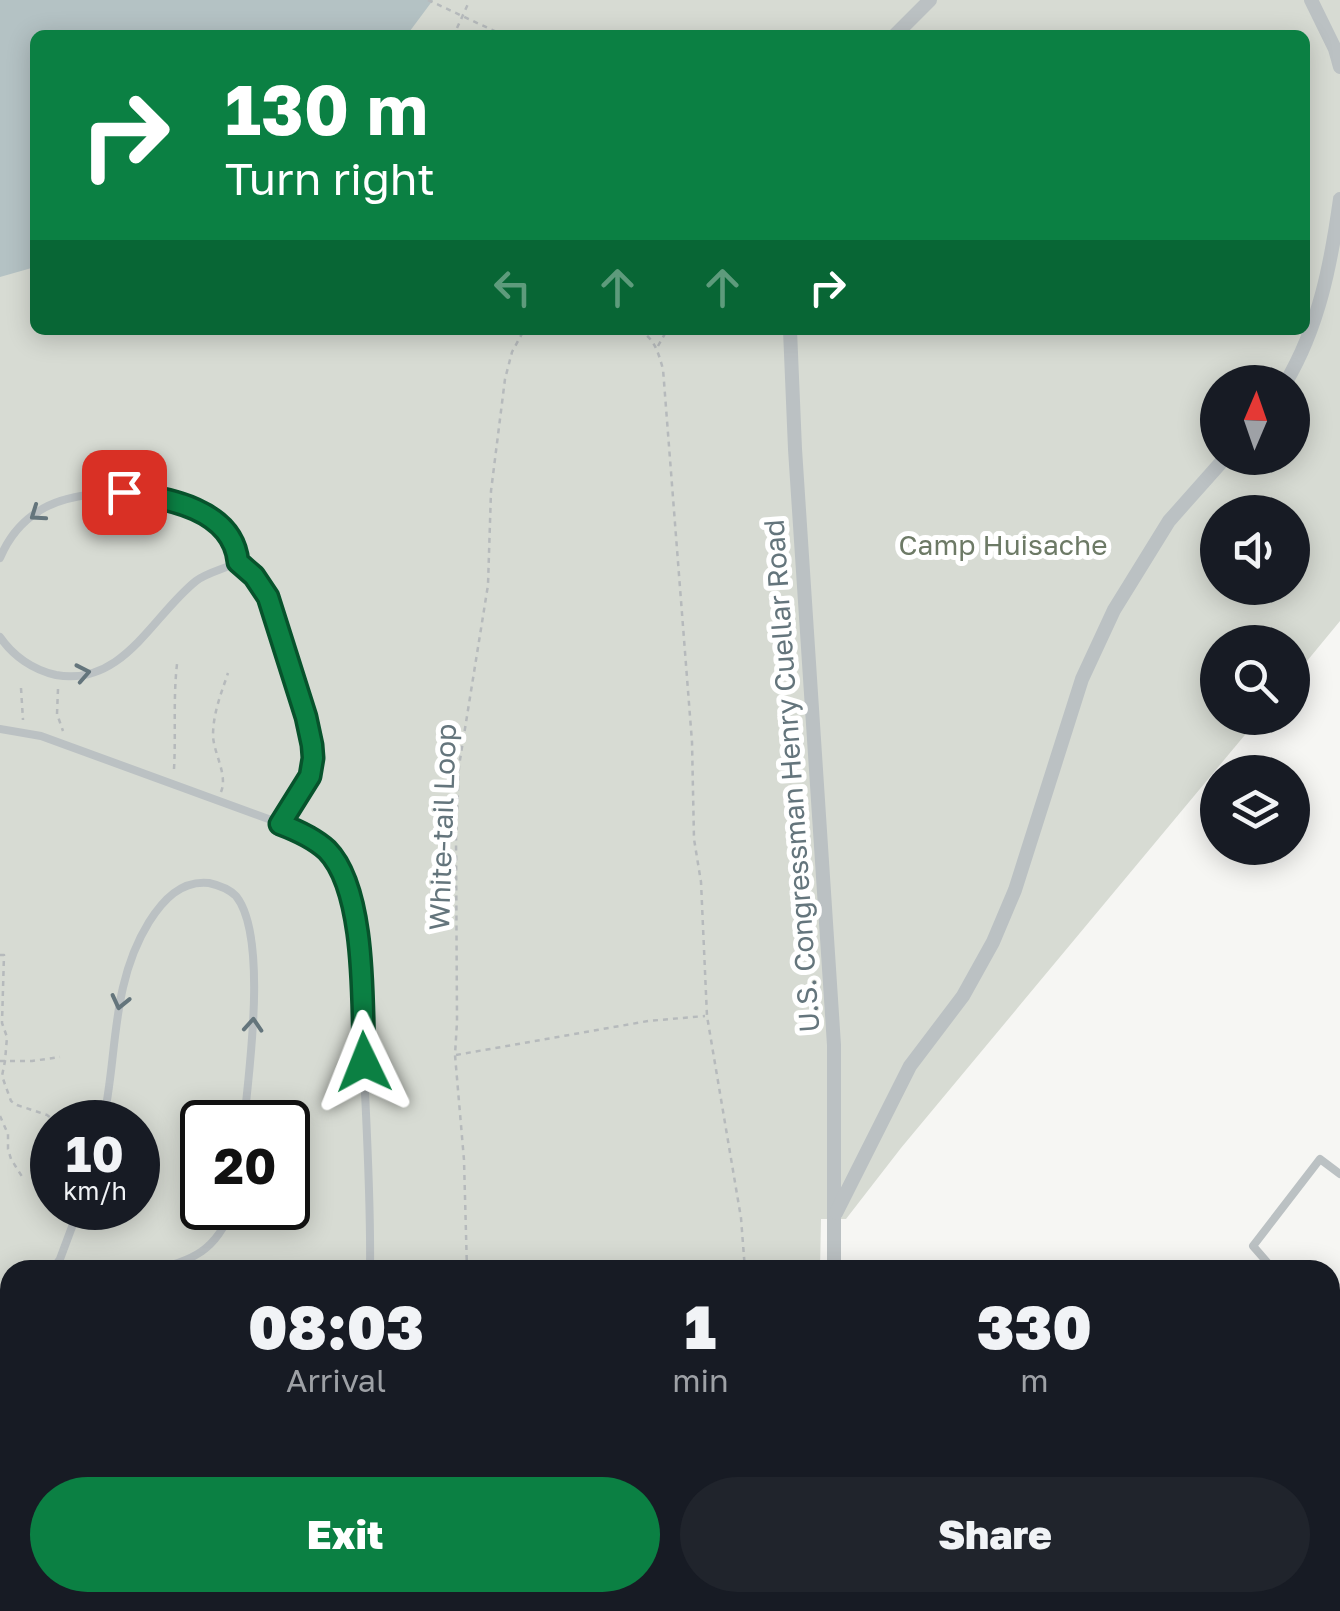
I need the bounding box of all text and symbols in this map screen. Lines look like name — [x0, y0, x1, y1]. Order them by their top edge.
text: 130 m — [225, 66, 428, 150]
icon: right — [60, 70, 190, 200]
text: Turn right — [225, 151, 435, 205]
icon: left — [485, 260, 540, 315]
icon: ahead — [590, 260, 645, 315]
icon: ahead — [695, 260, 750, 315]
icon: right — [800, 260, 855, 315]
north arrow — [1200, 365, 1310, 475]
map controls — [1200, 365, 1310, 865]
pin — [82, 450, 167, 535]
icon: arrive — [97, 465, 152, 520]
button: sound — [1200, 495, 1310, 605]
one-way arrow — [29, 502, 48, 520]
street label: U.S. Congressman Henry Cuellar Road — [757, 518, 825, 1034]
park label: Camp Huisache — [899, 528, 1107, 561]
button: search — [1200, 625, 1310, 735]
one-way arrow — [75, 663, 91, 684]
street label: White-tail Loop — [422, 723, 462, 931]
button: layers — [1200, 755, 1310, 865]
one-way arrow — [111, 993, 132, 1010]
position arrow — [312, 1010, 416, 1114]
one-way arrow — [241, 1017, 263, 1033]
speed limit sign: 20 — [180, 1100, 310, 1230]
text: 10 — [66, 1123, 124, 1183]
text: km/h — [63, 1175, 127, 1206]
text: 08:03 — [248, 1290, 424, 1362]
text: 1 — [685, 1290, 716, 1362]
text: 330 — [977, 1290, 1092, 1362]
text: Arrival — [286, 1361, 386, 1399]
text: min — [672, 1361, 729, 1399]
text: m — [1020, 1361, 1049, 1399]
button: Exit — [30, 1477, 660, 1592]
button: Share — [680, 1477, 1310, 1592]

